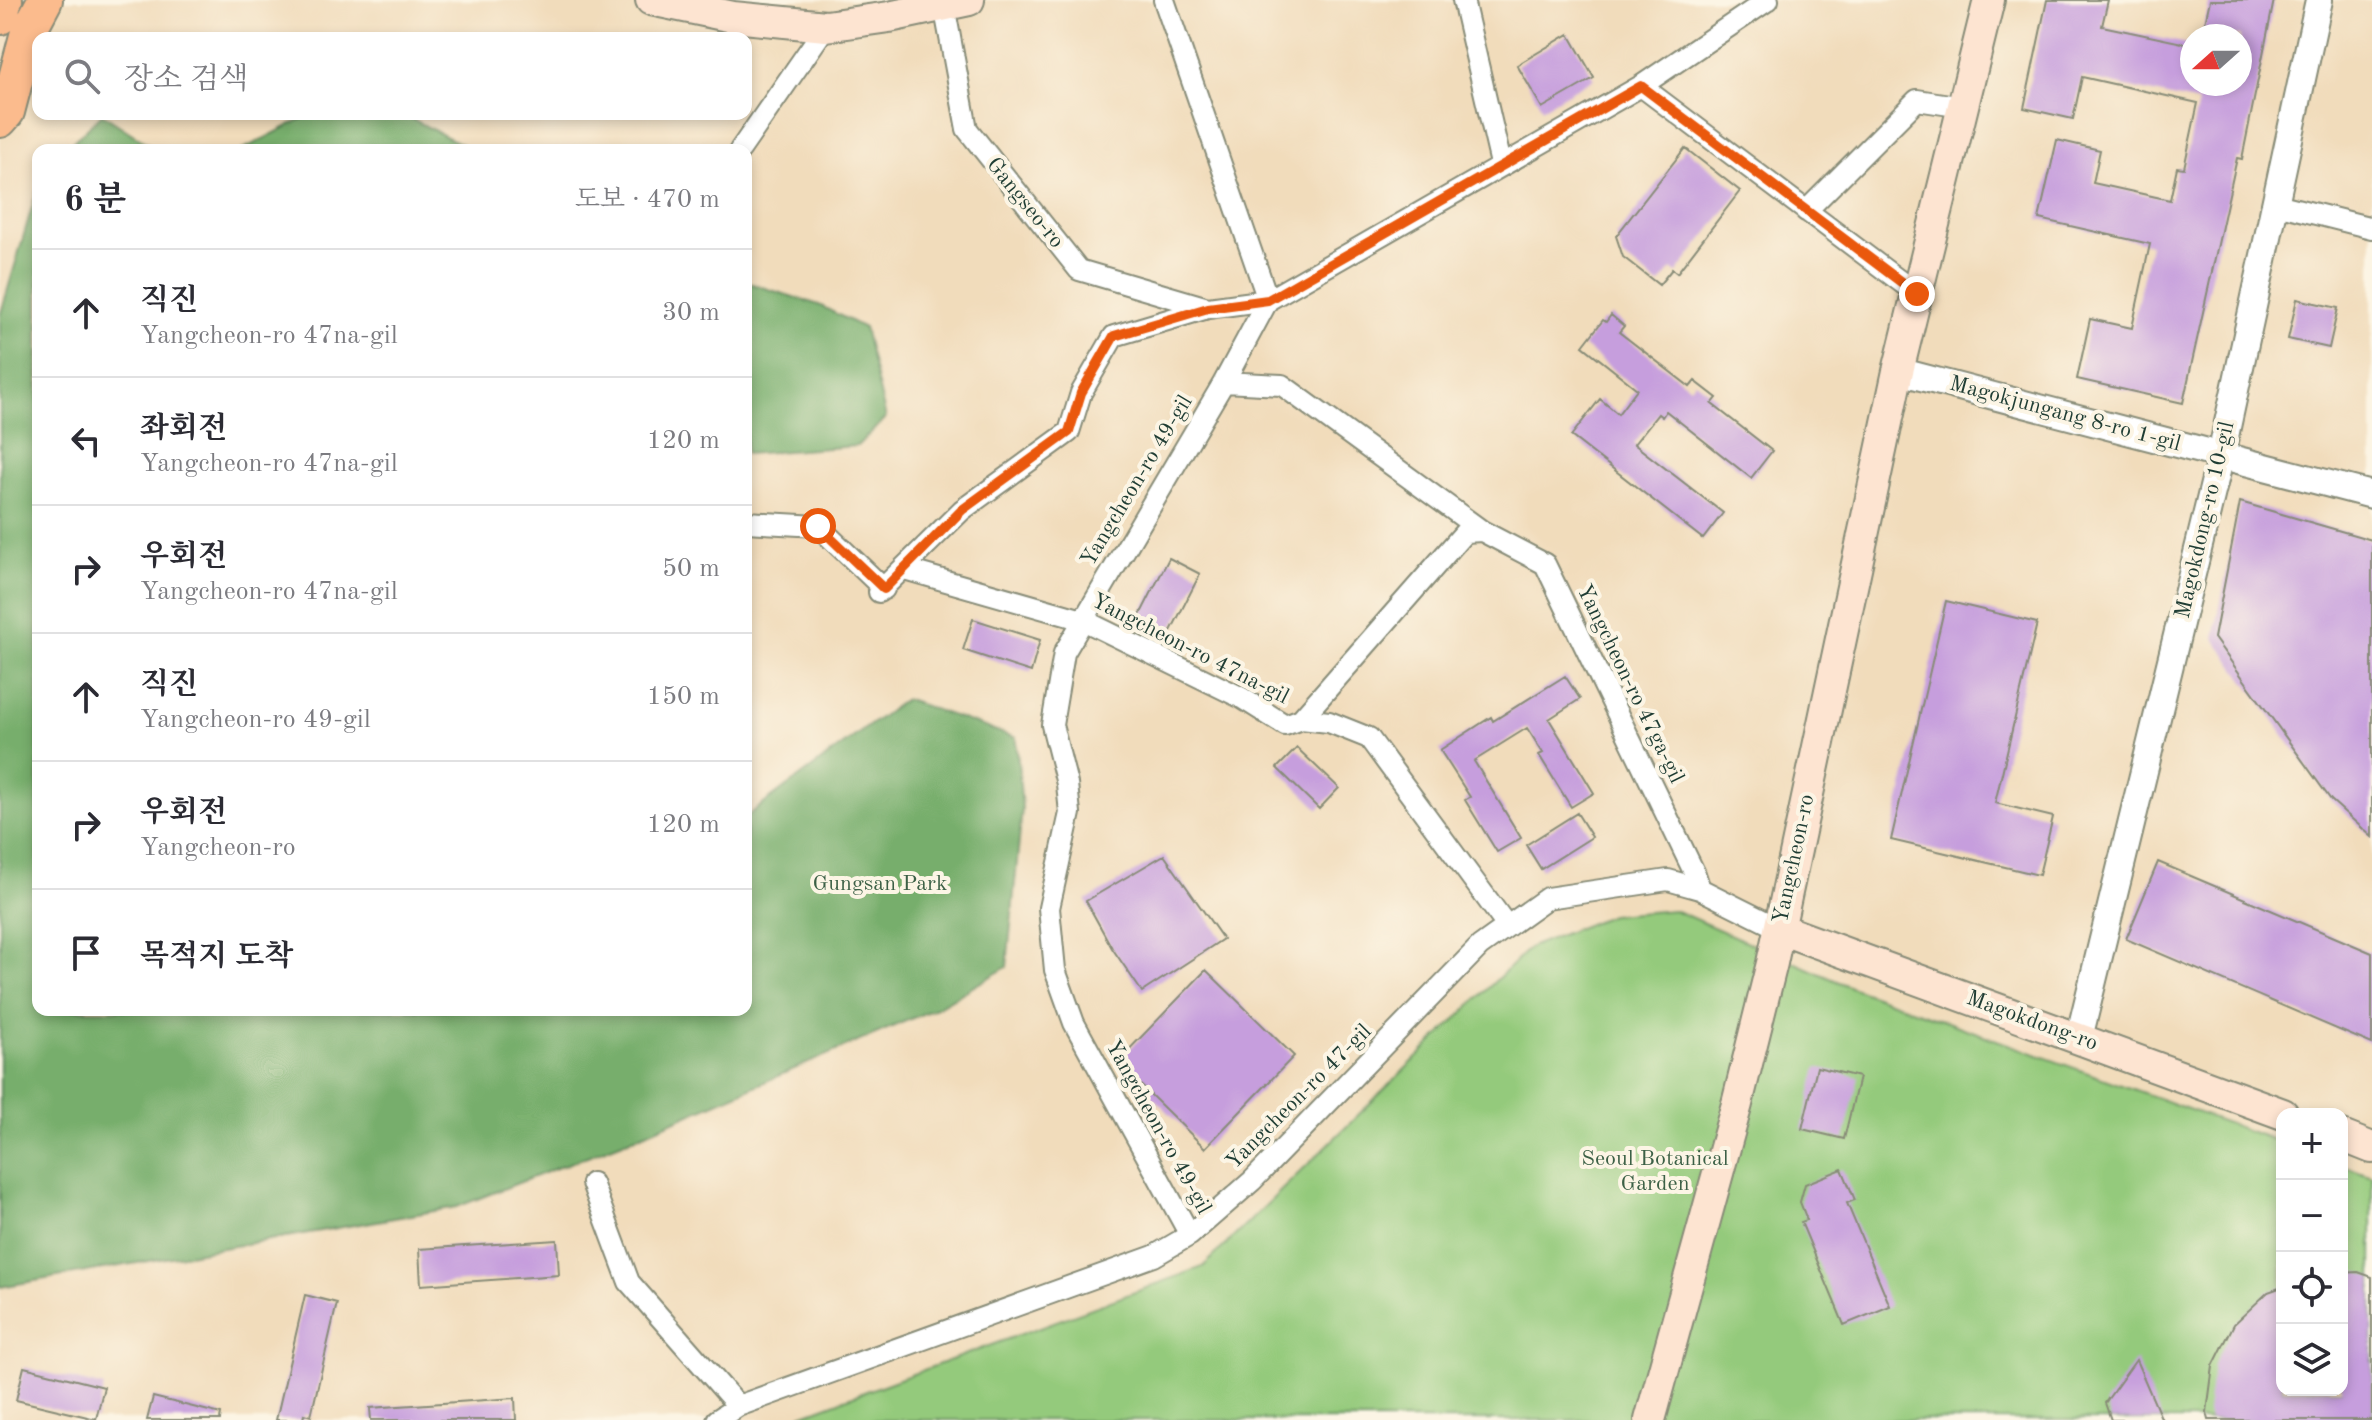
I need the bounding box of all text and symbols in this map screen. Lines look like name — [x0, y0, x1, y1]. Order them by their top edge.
north arrow — [2180, 24, 2252, 96]
search box — [32, 32, 752, 120]
icon: search — [60, 54, 104, 98]
text: 장소 검색 — [124, 65, 248, 95]
street label: Gangseo-ro — [982, 154, 1068, 252]
text: 6 분 — [64, 184, 126, 218]
text: 도보 · 470 m — [575, 187, 720, 213]
route end — [1899, 276, 1935, 312]
text: 직진 — [140, 286, 198, 316]
icon: ahead — [64, 291, 108, 335]
text: 30 m — [662, 300, 720, 326]
text: Yangcheon-ro 47na-gil — [140, 323, 398, 349]
street label: Magokjungang 8-ro 1-gil — [1947, 373, 2183, 456]
street label: Yangcheon-ro 49-gil — [1077, 392, 1197, 570]
text: 좌회전 — [140, 414, 227, 444]
icon: left — [64, 419, 108, 463]
street label: Magokdong-ro 10-gil — [2172, 419, 2238, 621]
text: 120 m — [647, 428, 720, 454]
text: Yangcheon-ro 47na-gil — [140, 451, 398, 477]
route start — [800, 508, 836, 544]
text: 우회전 — [140, 542, 227, 572]
icon: right — [64, 547, 108, 591]
text: 50 m — [662, 556, 720, 582]
text: Yangcheon-ro 47na-gil — [140, 579, 398, 605]
street label: Yangcheon-ro 47ga-gil — [1572, 581, 1688, 787]
street label: Yangcheon-ro 47na-gil — [1088, 590, 1292, 708]
text: 직진 — [140, 670, 198, 700]
icon: ahead — [64, 675, 108, 719]
text: 150 m — [647, 684, 720, 710]
text: Yangcheon-ro 49-gil — [140, 707, 371, 733]
street label: Yangcheon-ro — [1770, 792, 1818, 926]
text: 우회전 — [140, 798, 227, 828]
icon: right — [64, 803, 108, 847]
text: 120 m — [647, 812, 720, 838]
text: Yangcheon-ro — [140, 835, 296, 861]
park label: Gungsan Park — [812, 873, 948, 895]
icon: arrive — [64, 931, 108, 975]
text: 목적지 도착 — [140, 942, 293, 972]
street label: Magokdong-ro — [1964, 987, 2100, 1055]
street label: Yangcheon-ro 47-gil — [1222, 1020, 1376, 1174]
street label: Yangcheon-ro 49-gil — [1101, 1036, 1215, 1218]
map controls — [2276, 1108, 2348, 1396]
button: + — [2276, 1108, 2348, 1180]
park label: Seoul Botanical Garden — [1581, 1148, 1729, 1195]
button: − — [2276, 1180, 2348, 1252]
button: locate — [2276, 1252, 2348, 1324]
button: layers — [2276, 1324, 2348, 1396]

